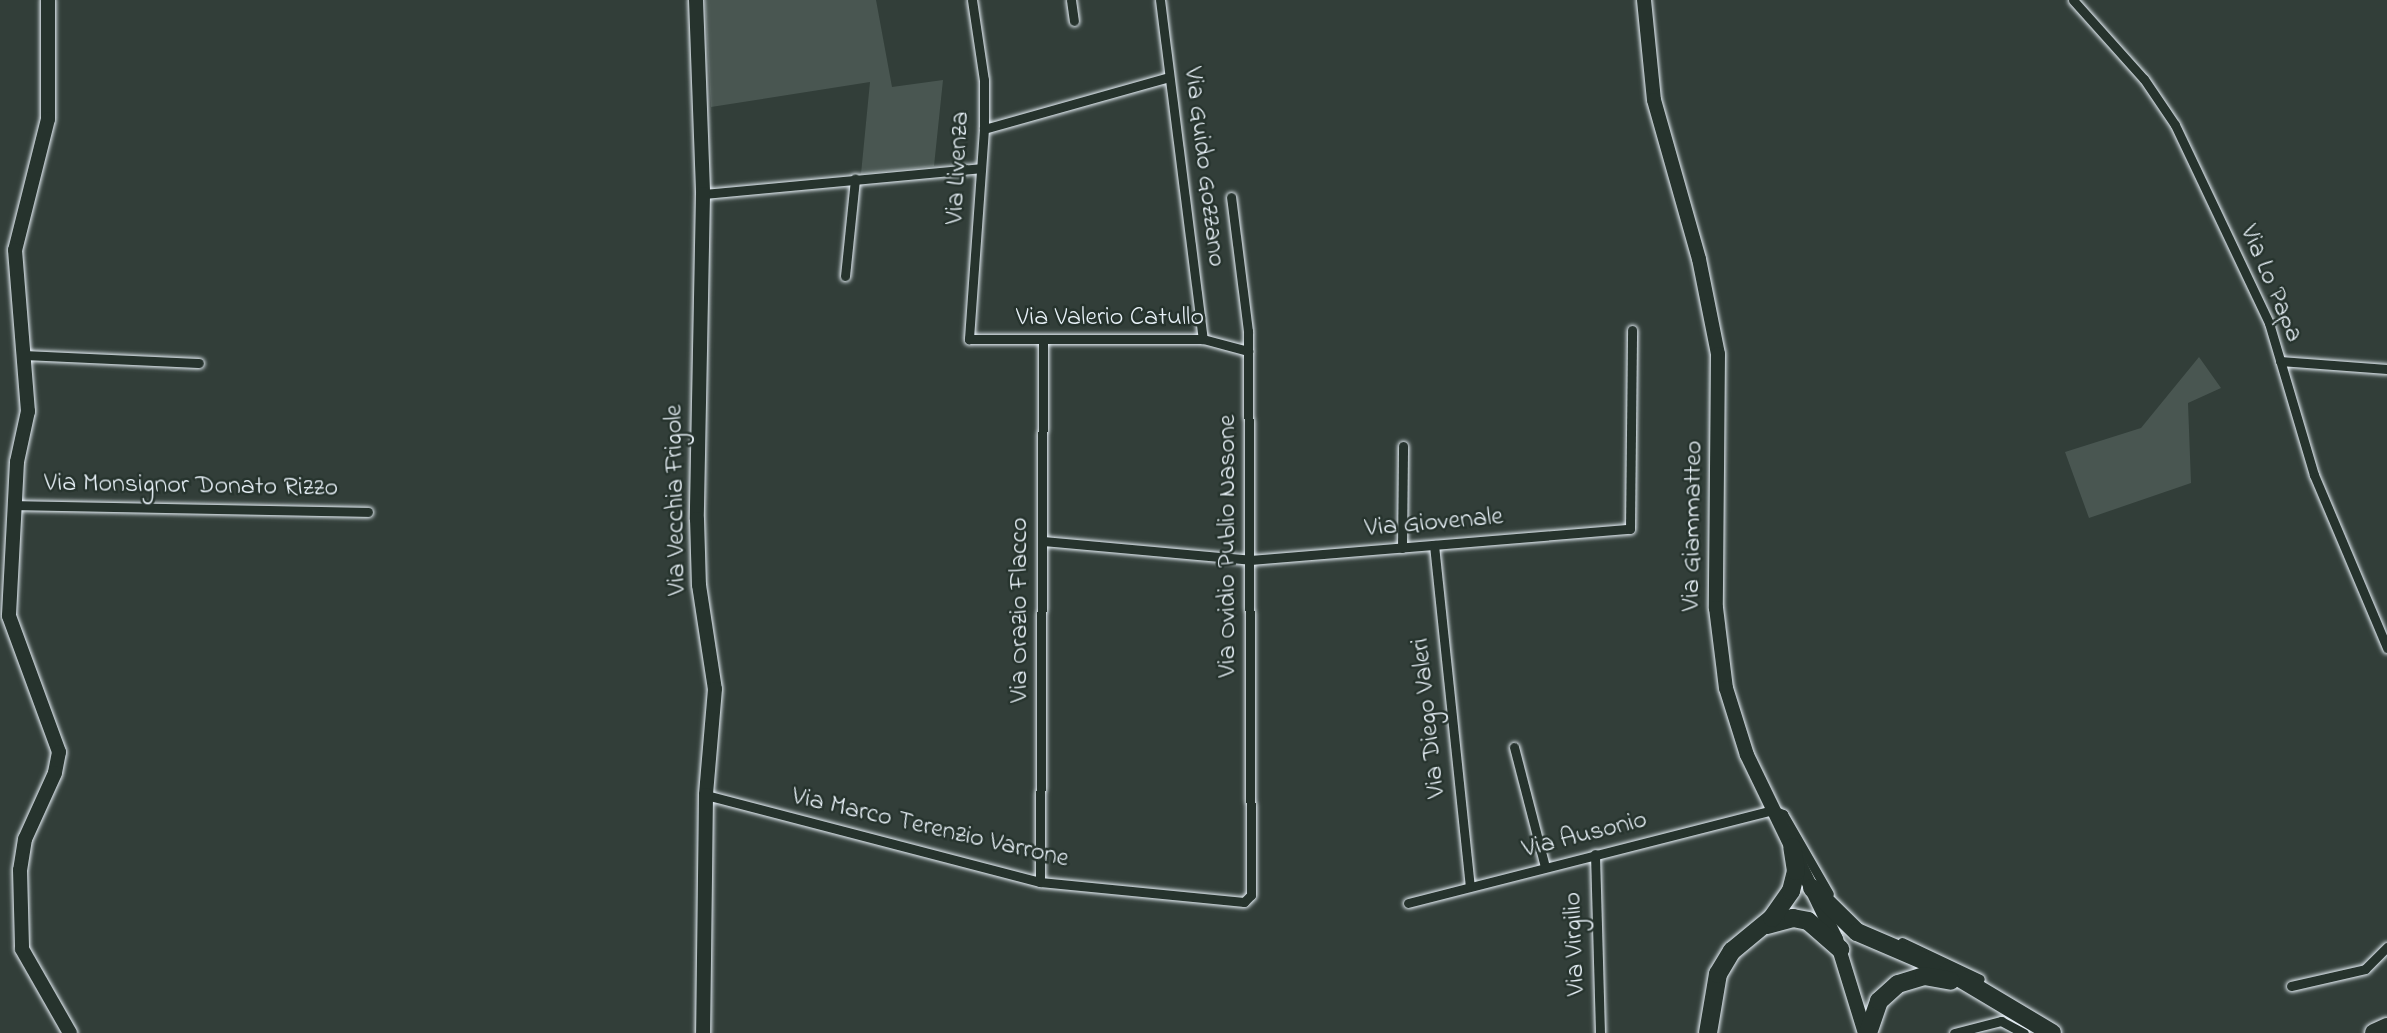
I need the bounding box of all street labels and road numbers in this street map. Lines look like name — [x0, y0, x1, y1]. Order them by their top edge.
street label: Via Guido Gozzano — [1175, 65, 1231, 269]
street label: Via Livenza — [940, 111, 978, 225]
street label: Via Lo Papa — [2231, 221, 2309, 347]
street label: Via Valerio Catullo — [1016, 303, 1204, 335]
street label: Via Vecchia Frigole — [660, 404, 694, 596]
street label: Via Ovidio Publio Nasone — [1213, 415, 1245, 677]
street label: Via Giammatteo — [1677, 440, 1711, 612]
street label: Via Monsignor Donato Rizzo — [44, 469, 338, 505]
street label: Via Giovenale — [1364, 502, 1504, 546]
street label: Via Orazio Flacco — [1005, 517, 1037, 703]
street label: Via Diego Valeri — [1406, 636, 1454, 800]
street label: Via Marco Terenzio Varrone — [789, 782, 1071, 876]
street label: Via Ausonio — [1519, 805, 1651, 867]
street label: Via Virgilio — [1559, 892, 1593, 996]

